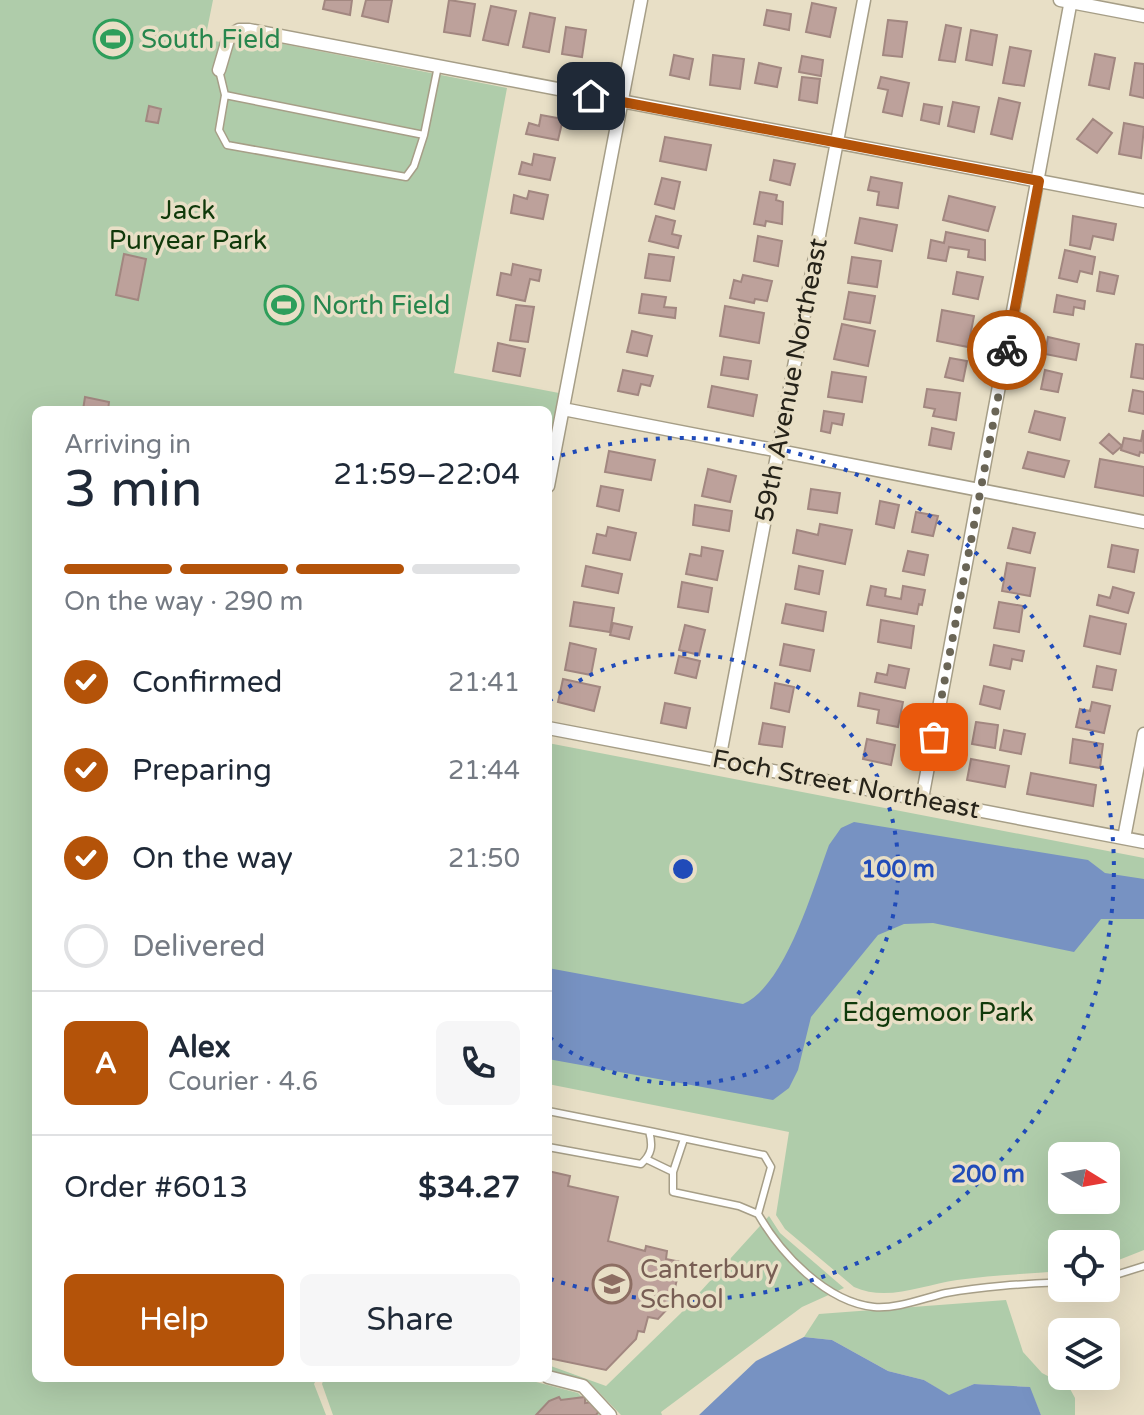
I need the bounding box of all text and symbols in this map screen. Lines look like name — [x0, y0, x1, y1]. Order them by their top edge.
sports icon: South Field — [92, 18, 134, 60]
place label: South Field — [141, 24, 281, 55]
pin — [557, 62, 625, 130]
icon: home — [569, 74, 613, 118]
park label: Jack Puryear Park — [109, 195, 267, 256]
street label: 59th Avenue Northeast — [748, 235, 834, 525]
sports icon: North Field — [263, 284, 305, 326]
place label: North Field — [312, 290, 450, 321]
courier — [967, 310, 1047, 390]
icon: bike — [985, 328, 1029, 372]
text: Arriving in — [64, 429, 191, 460]
text: 21:59–22:04 — [333, 456, 520, 493]
text: 3 min — [64, 458, 203, 521]
text: On the way · 290 m — [64, 586, 303, 617]
icon: check — [64, 660, 108, 704]
text: Confirmed — [132, 664, 283, 701]
text: 21:41 — [448, 667, 520, 698]
pin — [900, 703, 968, 771]
icon: bag — [912, 715, 956, 759]
street label: Foch Street Northeast — [710, 743, 982, 825]
icon: check — [64, 748, 108, 792]
text: Preparing — [132, 752, 272, 789]
text: 21:44 — [448, 755, 520, 786]
icon: check — [64, 836, 108, 880]
text: On the way — [132, 840, 293, 877]
text: 21:50 — [448, 843, 520, 874]
centre of rings — [669, 855, 697, 883]
text: 100 m — [861, 855, 935, 884]
text: Delivered — [132, 928, 266, 965]
park label: Edgemoor Park — [842, 997, 1034, 1028]
button: phone — [436, 1021, 520, 1105]
text: Alex — [168, 1029, 231, 1066]
text: A — [95, 1045, 117, 1082]
text: Courier · 4.6 — [168, 1066, 318, 1097]
north arrow — [1048, 1142, 1120, 1214]
map controls — [1048, 1142, 1120, 1390]
text: 200 m — [951, 1160, 1025, 1189]
text: Order #6013 — [64, 1169, 248, 1206]
text: $34.27 — [418, 1169, 520, 1206]
button: locate — [1048, 1230, 1120, 1302]
place label: Canterbury School — [640, 1254, 779, 1315]
school or university icon: Canterbury School — [591, 1263, 633, 1305]
button: Help — [64, 1274, 284, 1366]
button: Share — [300, 1274, 520, 1366]
button: layers — [1048, 1318, 1120, 1390]

